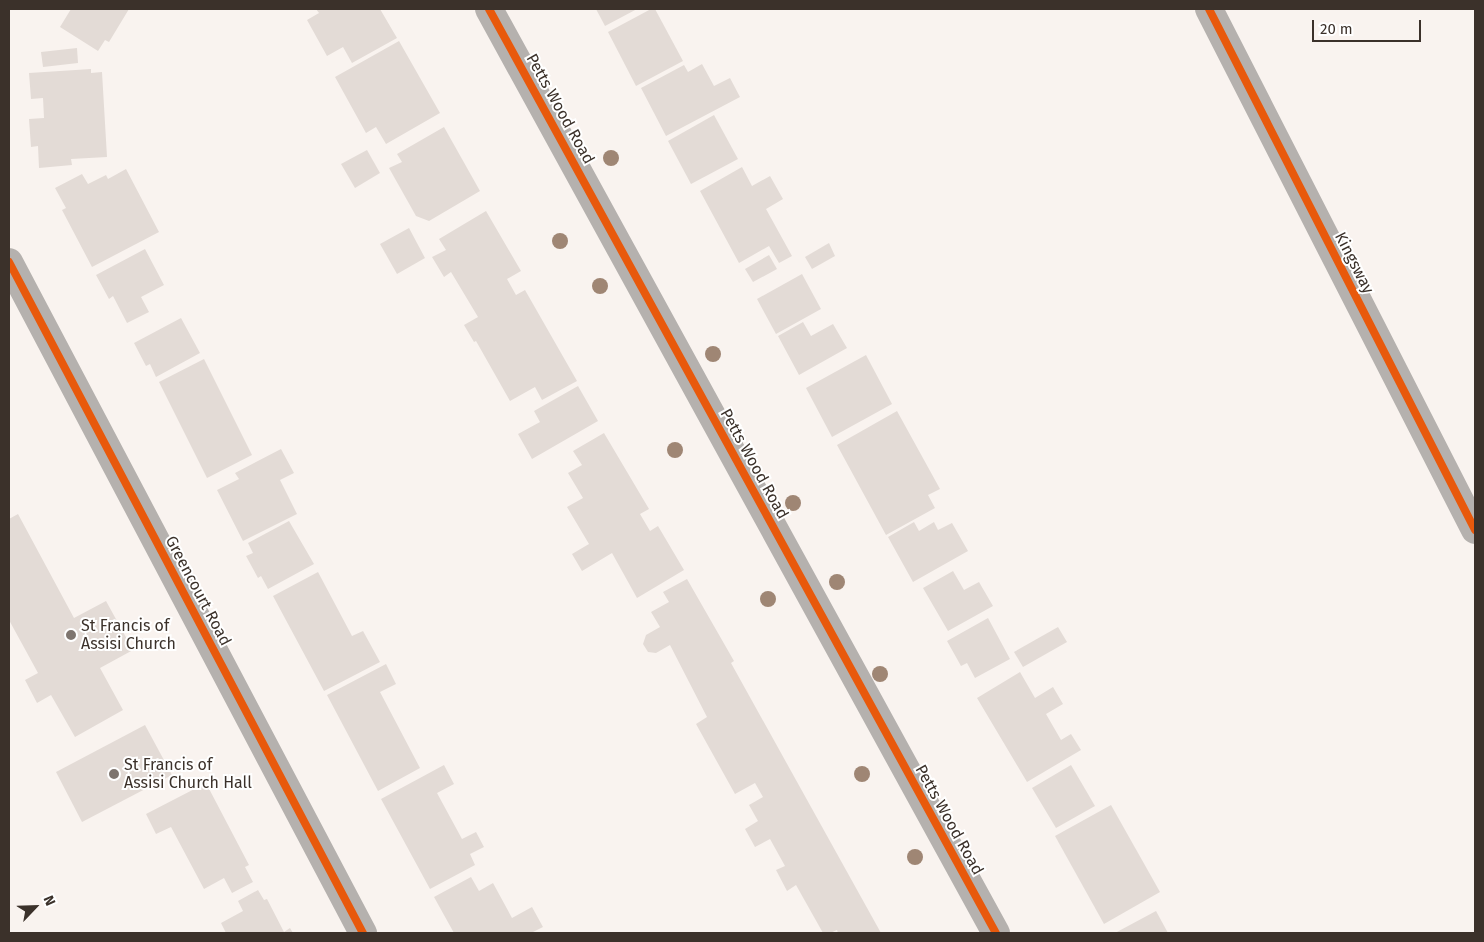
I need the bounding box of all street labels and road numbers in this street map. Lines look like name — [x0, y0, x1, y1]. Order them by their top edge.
street label: Petts Wood Road — [522, 50, 598, 168]
street label: Kingsway — [1330, 229, 1378, 297]
street label: Petts Wood Road — [716, 405, 792, 523]
street label: Greencourt Road — [161, 533, 235, 649]
street label: Petts Wood Road — [911, 761, 987, 879]

